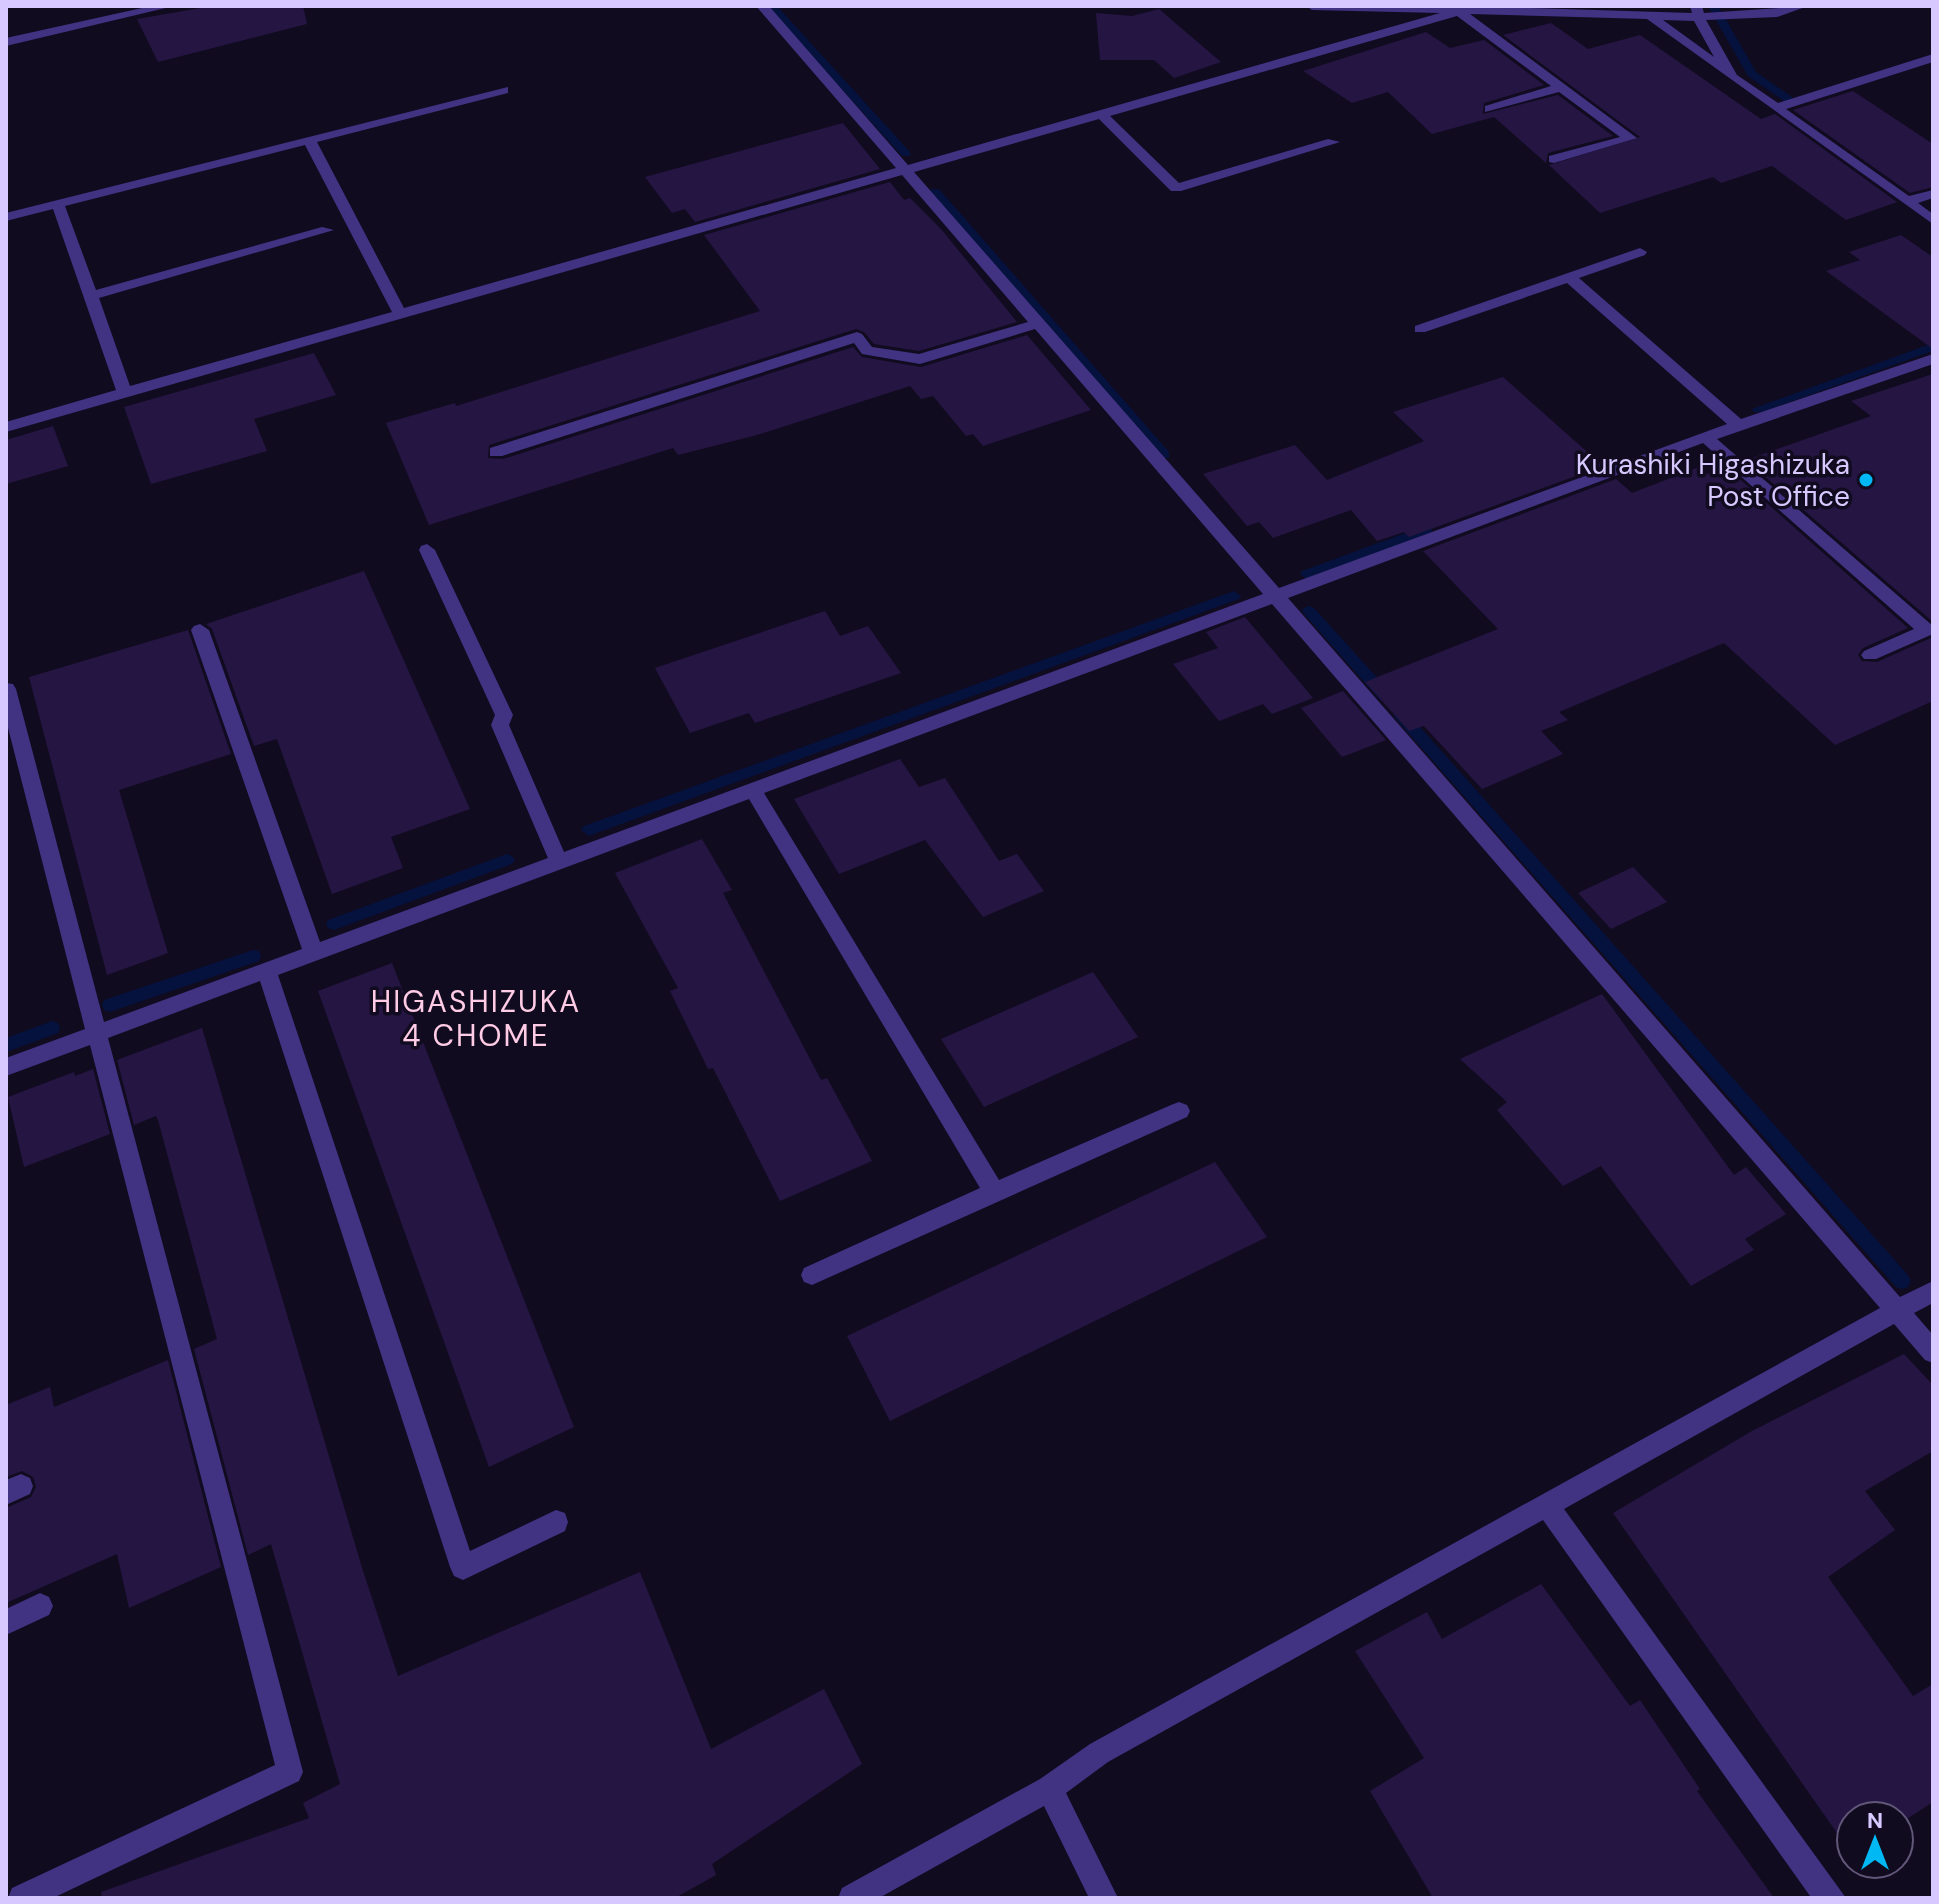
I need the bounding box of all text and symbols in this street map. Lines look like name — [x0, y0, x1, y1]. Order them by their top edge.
place label: Kurashiki Higashizuka Post Office — [1576, 446, 1850, 515]
marker: Kurashiki Higashizuka Post Office — [1857, 471, 1875, 489]
district label: HIGASHIZUKA 4 CHOME — [371, 982, 581, 1055]
north arrow — [1835, 1800, 1915, 1880]
text: N — [1867, 1806, 1883, 1835]

